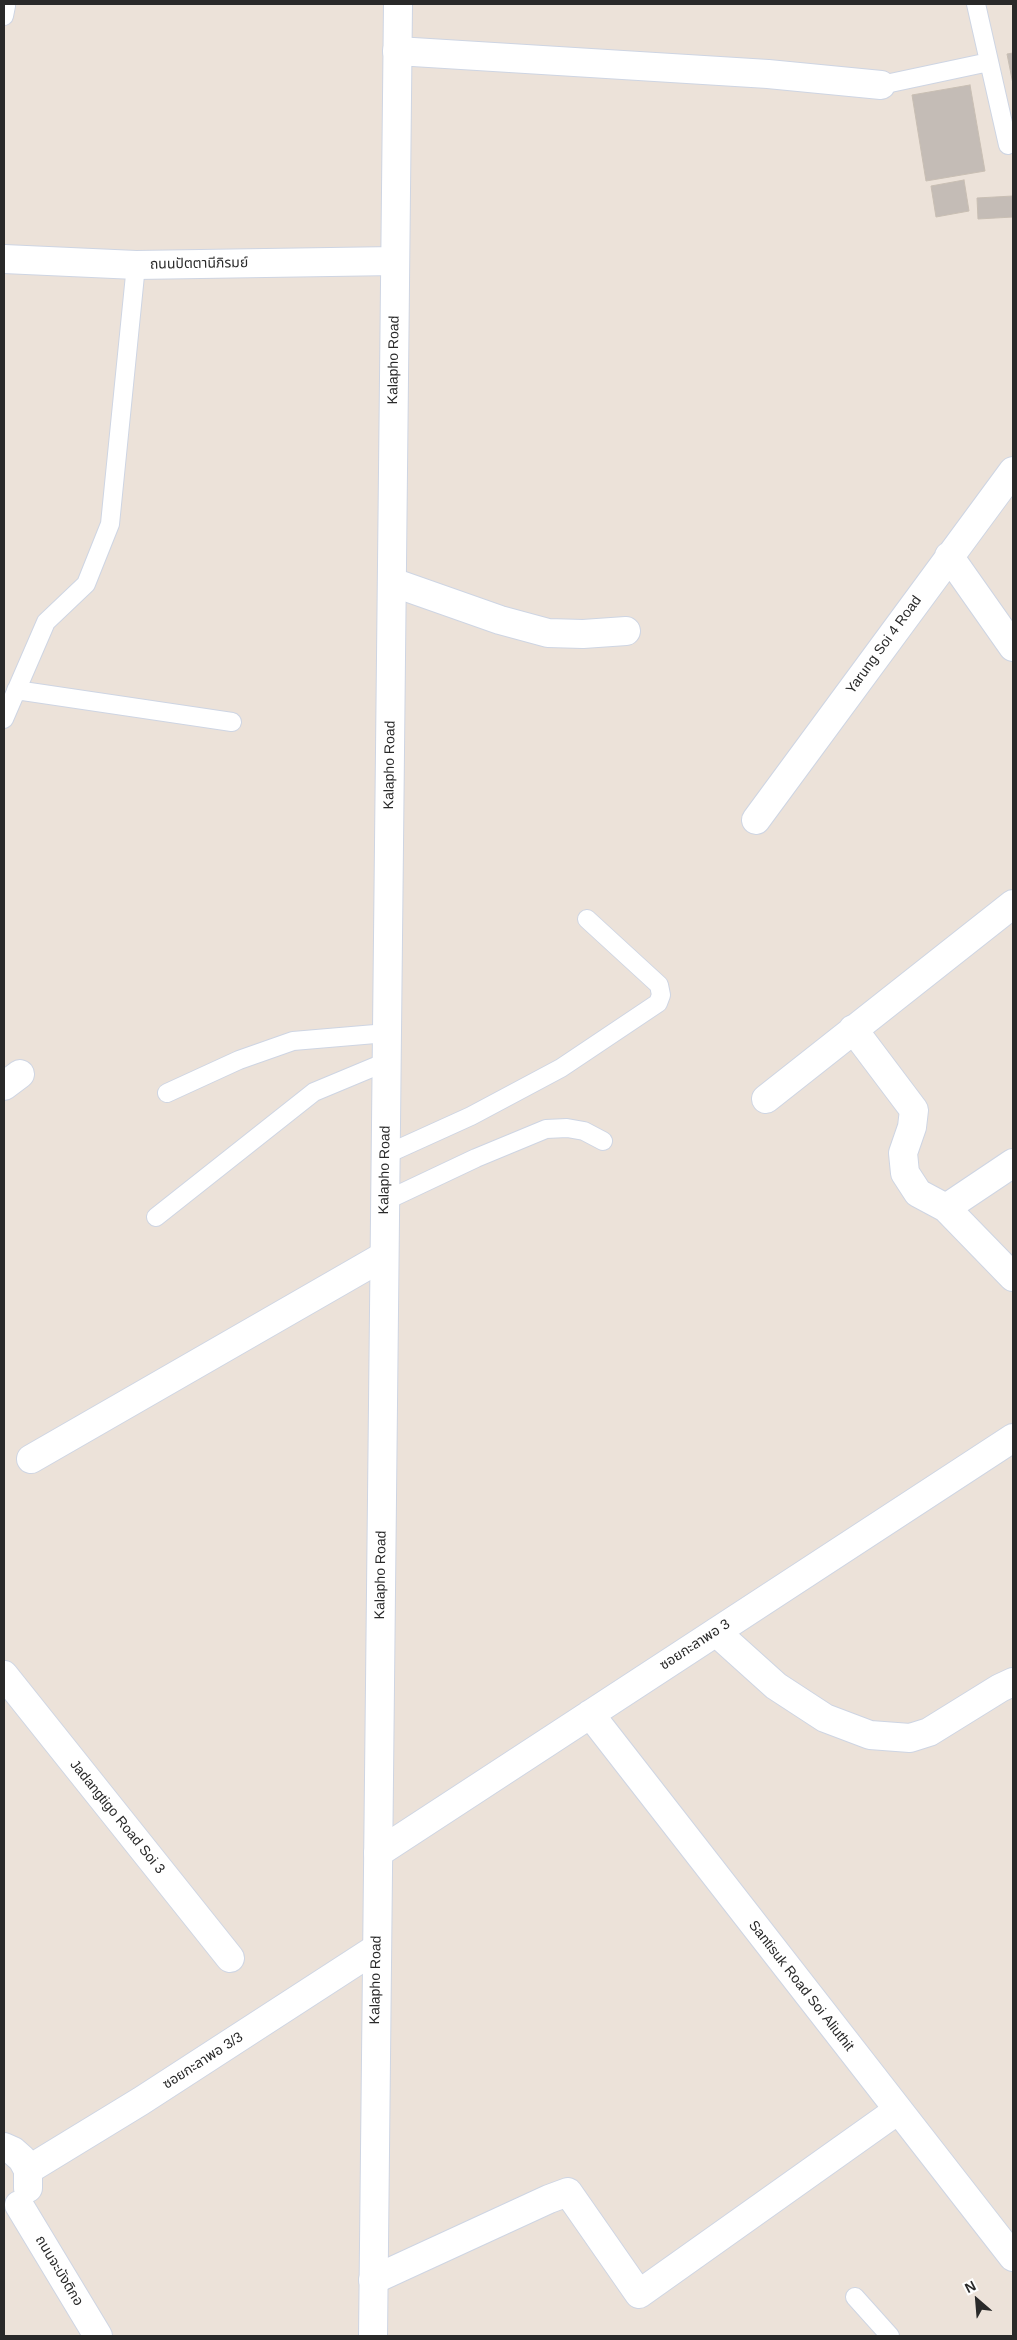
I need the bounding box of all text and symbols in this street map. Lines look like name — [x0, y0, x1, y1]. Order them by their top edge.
street label: ถนนปัตตานีภิรมย์ — [150, 255, 248, 273]
street label: Kalapho Road — [385, 315, 403, 405]
street label: Yarung Soi 4 Road — [843, 593, 925, 697]
street label: Kalapho Road — [381, 720, 399, 810]
street label: Kalapho Road — [376, 1125, 394, 1215]
street label: Kalapho Road — [372, 1530, 390, 1620]
street label: ซอยกะลาพอ 3 — [657, 1616, 733, 1674]
street label: Jadangtigo Road Soi 3 — [66, 1757, 168, 1877]
street label: Santisuk Road Soi Aliuthit — [745, 1917, 857, 2055]
street label: Kalapho Road — [367, 1935, 385, 2025]
street label: ซอยกะลาพอ 3/3 — [160, 2029, 246, 2093]
street label: ถนนจะบังติกอ — [31, 2233, 87, 2309]
north arrow — [952, 2275, 1002, 2325]
text: N — [962, 2277, 978, 2296]

